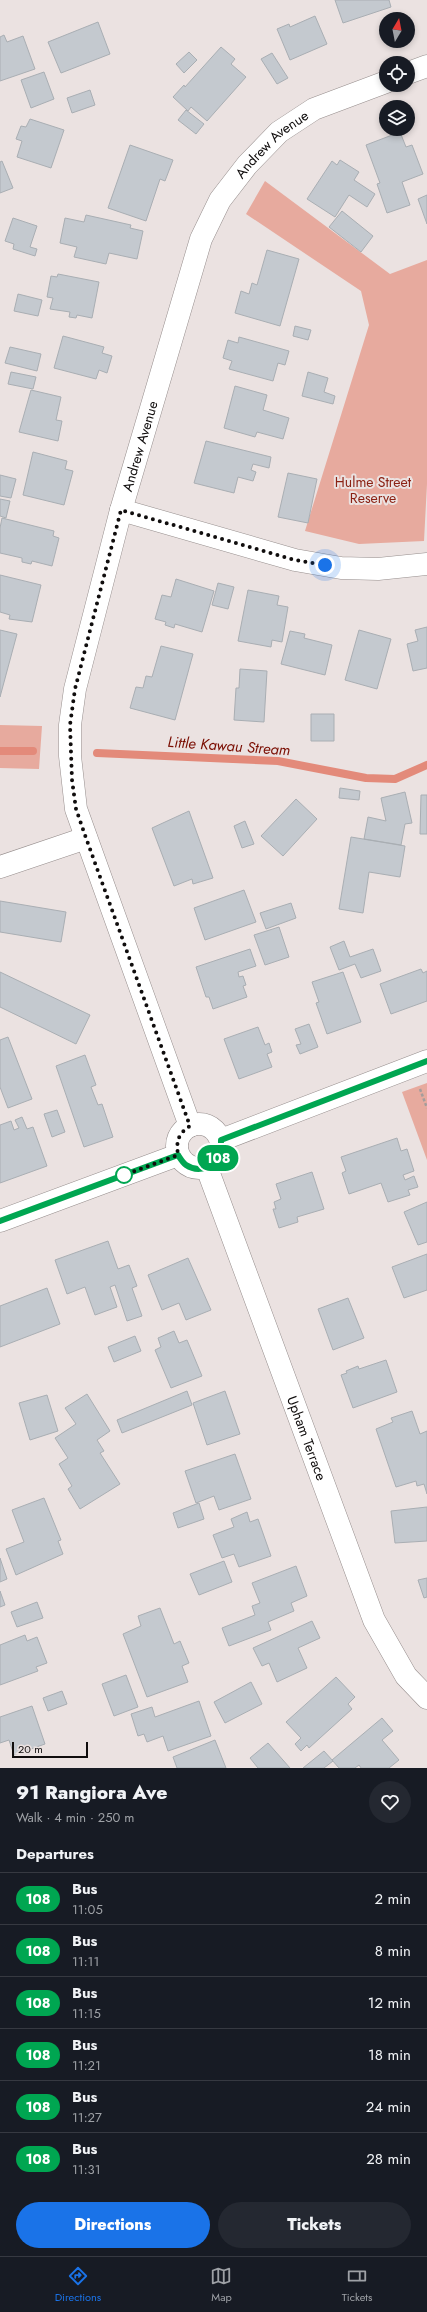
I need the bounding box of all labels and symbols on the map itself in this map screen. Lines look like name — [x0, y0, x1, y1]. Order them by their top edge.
north arrow — [379, 12, 415, 48]
street label: Andrew Avenue — [230, 105, 312, 182]
street label: Andrew Avenue — [117, 398, 163, 494]
park label: Hulme Street Reserve — [335, 472, 412, 508]
your location — [315, 555, 335, 575]
water label: Little Kawau Stream — [167, 731, 291, 761]
line badge: 108 — [195, 1145, 241, 1171]
unlabelled marker — [115, 1166, 133, 1184]
street label: Upham Terrace — [282, 1393, 332, 1483]
scale bar — [12, 1740, 88, 1759]

